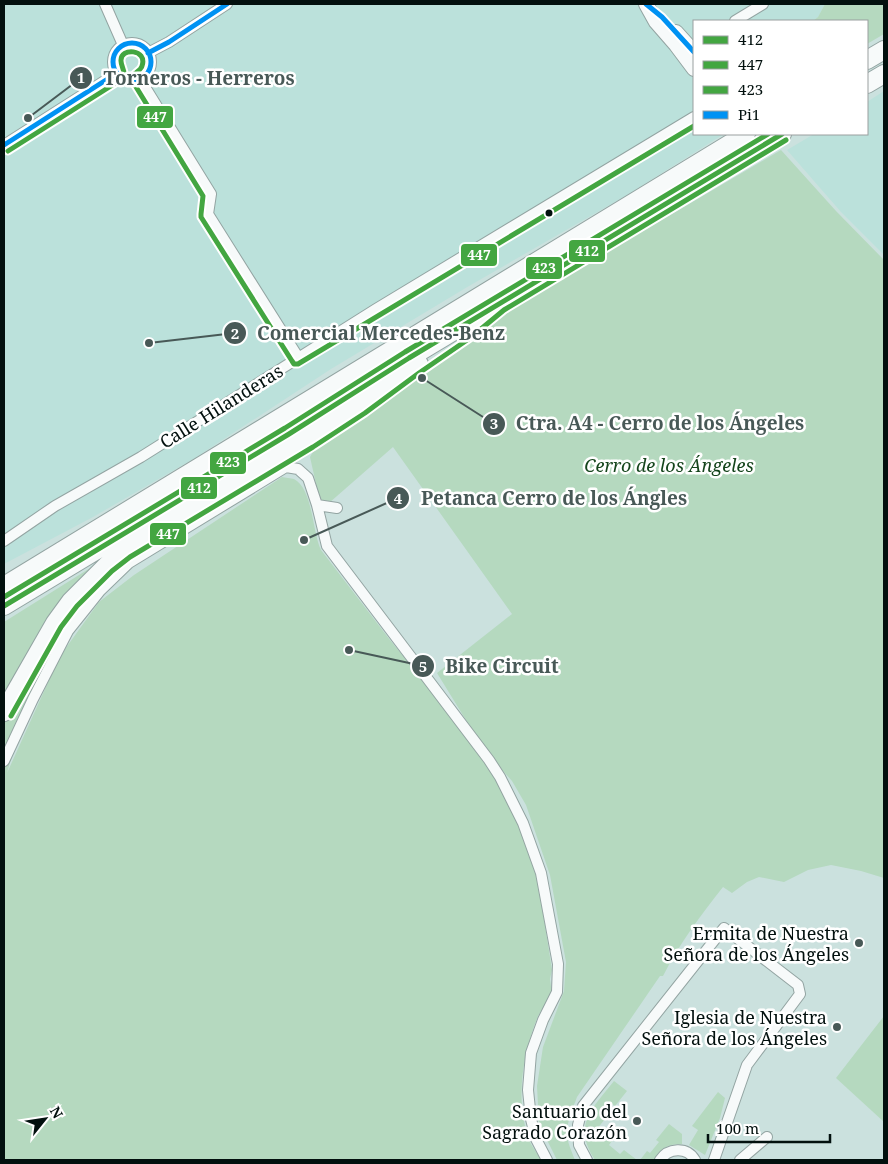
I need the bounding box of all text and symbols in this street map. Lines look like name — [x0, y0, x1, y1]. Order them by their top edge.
legend — [693, 20, 868, 135]
text: 412 — [738, 29, 763, 49]
text: 447 — [738, 54, 763, 74]
callout: Torneros - Herreros — [68, 61, 304, 95]
text: Torneros - Herreros — [103, 65, 295, 91]
text: 1 — [77, 67, 85, 87]
text: 423 — [738, 79, 763, 99]
text: Pi1 — [738, 104, 760, 124]
line badge: 447 — [136, 105, 174, 129]
text: 447 — [143, 107, 167, 126]
unlabelled marker — [544, 208, 554, 218]
line badge: 412 — [568, 239, 606, 263]
text: 412 — [575, 241, 599, 260]
line badge: 447 — [460, 243, 498, 267]
text: 447 — [467, 245, 491, 264]
line badge: 423 — [525, 256, 563, 280]
text: 423 — [532, 258, 556, 277]
callout: Comercial Mercedes-Benz — [222, 316, 515, 350]
text: Comercial Mercedes-Benz — [257, 320, 505, 346]
text: 2 — [231, 323, 239, 343]
street label: Calle Hilanderas — [155, 358, 287, 454]
callout: Ctra. A4 - Cerro de los Ángeles — [481, 407, 815, 441]
text: Ctra. A4 - Cerro de los Ángeles — [516, 410, 804, 436]
text: 3 — [490, 413, 498, 433]
line badge: 423 — [209, 451, 247, 475]
text: 423 — [216, 452, 240, 471]
park label: Cerro de los Ángeles — [584, 453, 754, 477]
line badge: 412 — [180, 476, 218, 500]
text: 412 — [187, 478, 211, 497]
callout: Petanca Cerro de los Ángles — [386, 481, 697, 515]
text: Petanca Cerro de los Ángles — [421, 485, 687, 511]
text: 4 — [394, 488, 403, 508]
line badge: 447 — [149, 522, 187, 546]
text: 447 — [156, 524, 180, 543]
callout: Bike Circuit — [410, 649, 569, 683]
text: Bike Circuit — [445, 653, 559, 679]
text: 5 — [419, 656, 427, 676]
place label: Ermita de Nuestra Señora de los Ángeles — [664, 921, 849, 966]
marker: Ermita de Nuestra Señora de los Ángeles — [853, 937, 865, 949]
place label: Iglesia de Nuestra Señora de los Ángeles — [642, 1005, 827, 1050]
marker: Iglesia de Nuestra Señora de los Ángeles — [831, 1021, 843, 1033]
north arrow — [20, 1094, 70, 1144]
place label: Santuario del Sagrado Corazón — [482, 1099, 627, 1144]
text: N — [46, 1103, 68, 1122]
scale bar — [708, 1112, 830, 1144]
marker: Santuario del Sagrado Corazón — [631, 1115, 643, 1127]
text: 100 m — [716, 1118, 759, 1138]

